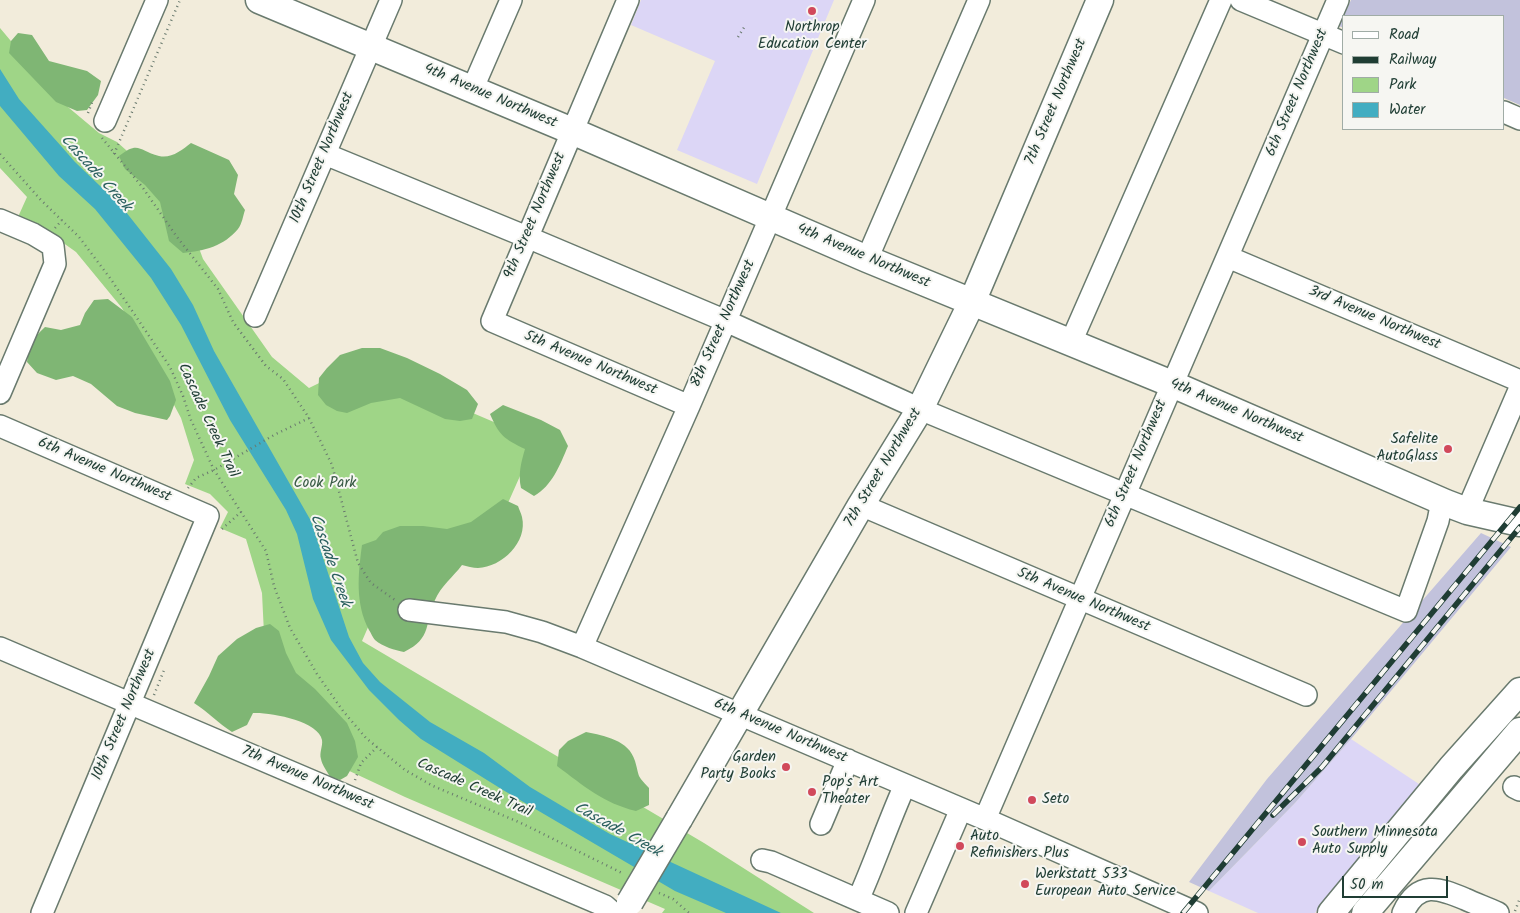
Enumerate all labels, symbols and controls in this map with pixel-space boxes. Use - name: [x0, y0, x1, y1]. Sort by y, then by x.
- marker: Northrop Education Center: [806, 5, 818, 17]
- legend: [1342, 15, 1505, 130]
- place label: Northrop Education Center: [758, 19, 866, 54]
- text: Road: [1389, 23, 1419, 47]
- street label: 6th Street Northwest: [1263, 26, 1333, 160]
- street label: 7th Street Northwest: [1022, 36, 1092, 168]
- text: Railway: [1389, 48, 1436, 72]
- street label: 4th Avenue Northwest: [421, 61, 559, 133]
- text: Park: [1389, 73, 1416, 97]
- street label: 10th Street Northwest: [287, 90, 359, 226]
- text: Water: [1389, 98, 1425, 122]
- water label: Cascade Creek: [55, 132, 135, 216]
- street label: 9th Street Northwest: [501, 150, 571, 282]
- street label: 4th Avenue Northwest: [794, 221, 932, 293]
- street label: 8th Street Northwest: [688, 257, 760, 391]
- street label: 3rd Avenue Northwest: [1305, 283, 1443, 355]
- street label: 5th Avenue Northwest: [521, 328, 659, 400]
- street label: Cascade Creek Trail: [173, 361, 241, 481]
- street label: 4th Avenue Northwest: [1167, 376, 1305, 448]
- street label: 6th Street Northwest: [1102, 397, 1172, 531]
- street label: 7th Street Northwest: [841, 405, 927, 531]
- place label: Safelite AutoGlass: [1376, 431, 1438, 466]
- street label: 6th Avenue Northwest: [35, 435, 173, 507]
- marker: Safelite AutoGlass: [1442, 443, 1454, 455]
- park label: Cook Park: [294, 475, 356, 493]
- water label: Cascade Creek: [304, 512, 354, 610]
- street label: 5th Avenue Northwest: [1014, 565, 1152, 637]
- street label: 10th Street Northwest: [89, 647, 161, 783]
- street label: 6th Avenue Northwest: [711, 696, 849, 768]
- street label: 7th Avenue Northwest: [238, 743, 376, 815]
- place label: Garden Party Books: [700, 749, 776, 784]
- street label: Cascade Creek Trail: [414, 756, 534, 822]
- marker: Garden Party Books: [780, 761, 792, 773]
- place label: Pop's Art Theater: [822, 774, 879, 809]
- marker: Pop's Art Theater: [806, 786, 818, 798]
- place label: Seto: [1042, 791, 1069, 809]
- marker: Seto: [1026, 794, 1038, 806]
- water label: Cascade Creek: [570, 799, 664, 863]
- place label: Southern Minnesota Auto Supply: [1312, 824, 1438, 859]
- place label: Auto Refinishers Plus: [970, 828, 1069, 863]
- marker: Southern Minnesota Auto Supply: [1296, 836, 1308, 848]
- marker: Auto Refinishers Plus: [954, 840, 966, 852]
- place label: Werkstatt 533 European Auto Service: [1035, 866, 1176, 901]
- scale bar: [1345, 866, 1451, 898]
- text: 50 m: [1350, 873, 1384, 897]
- marker: Werkstatt 533 European Auto Service: [1019, 878, 1031, 890]

